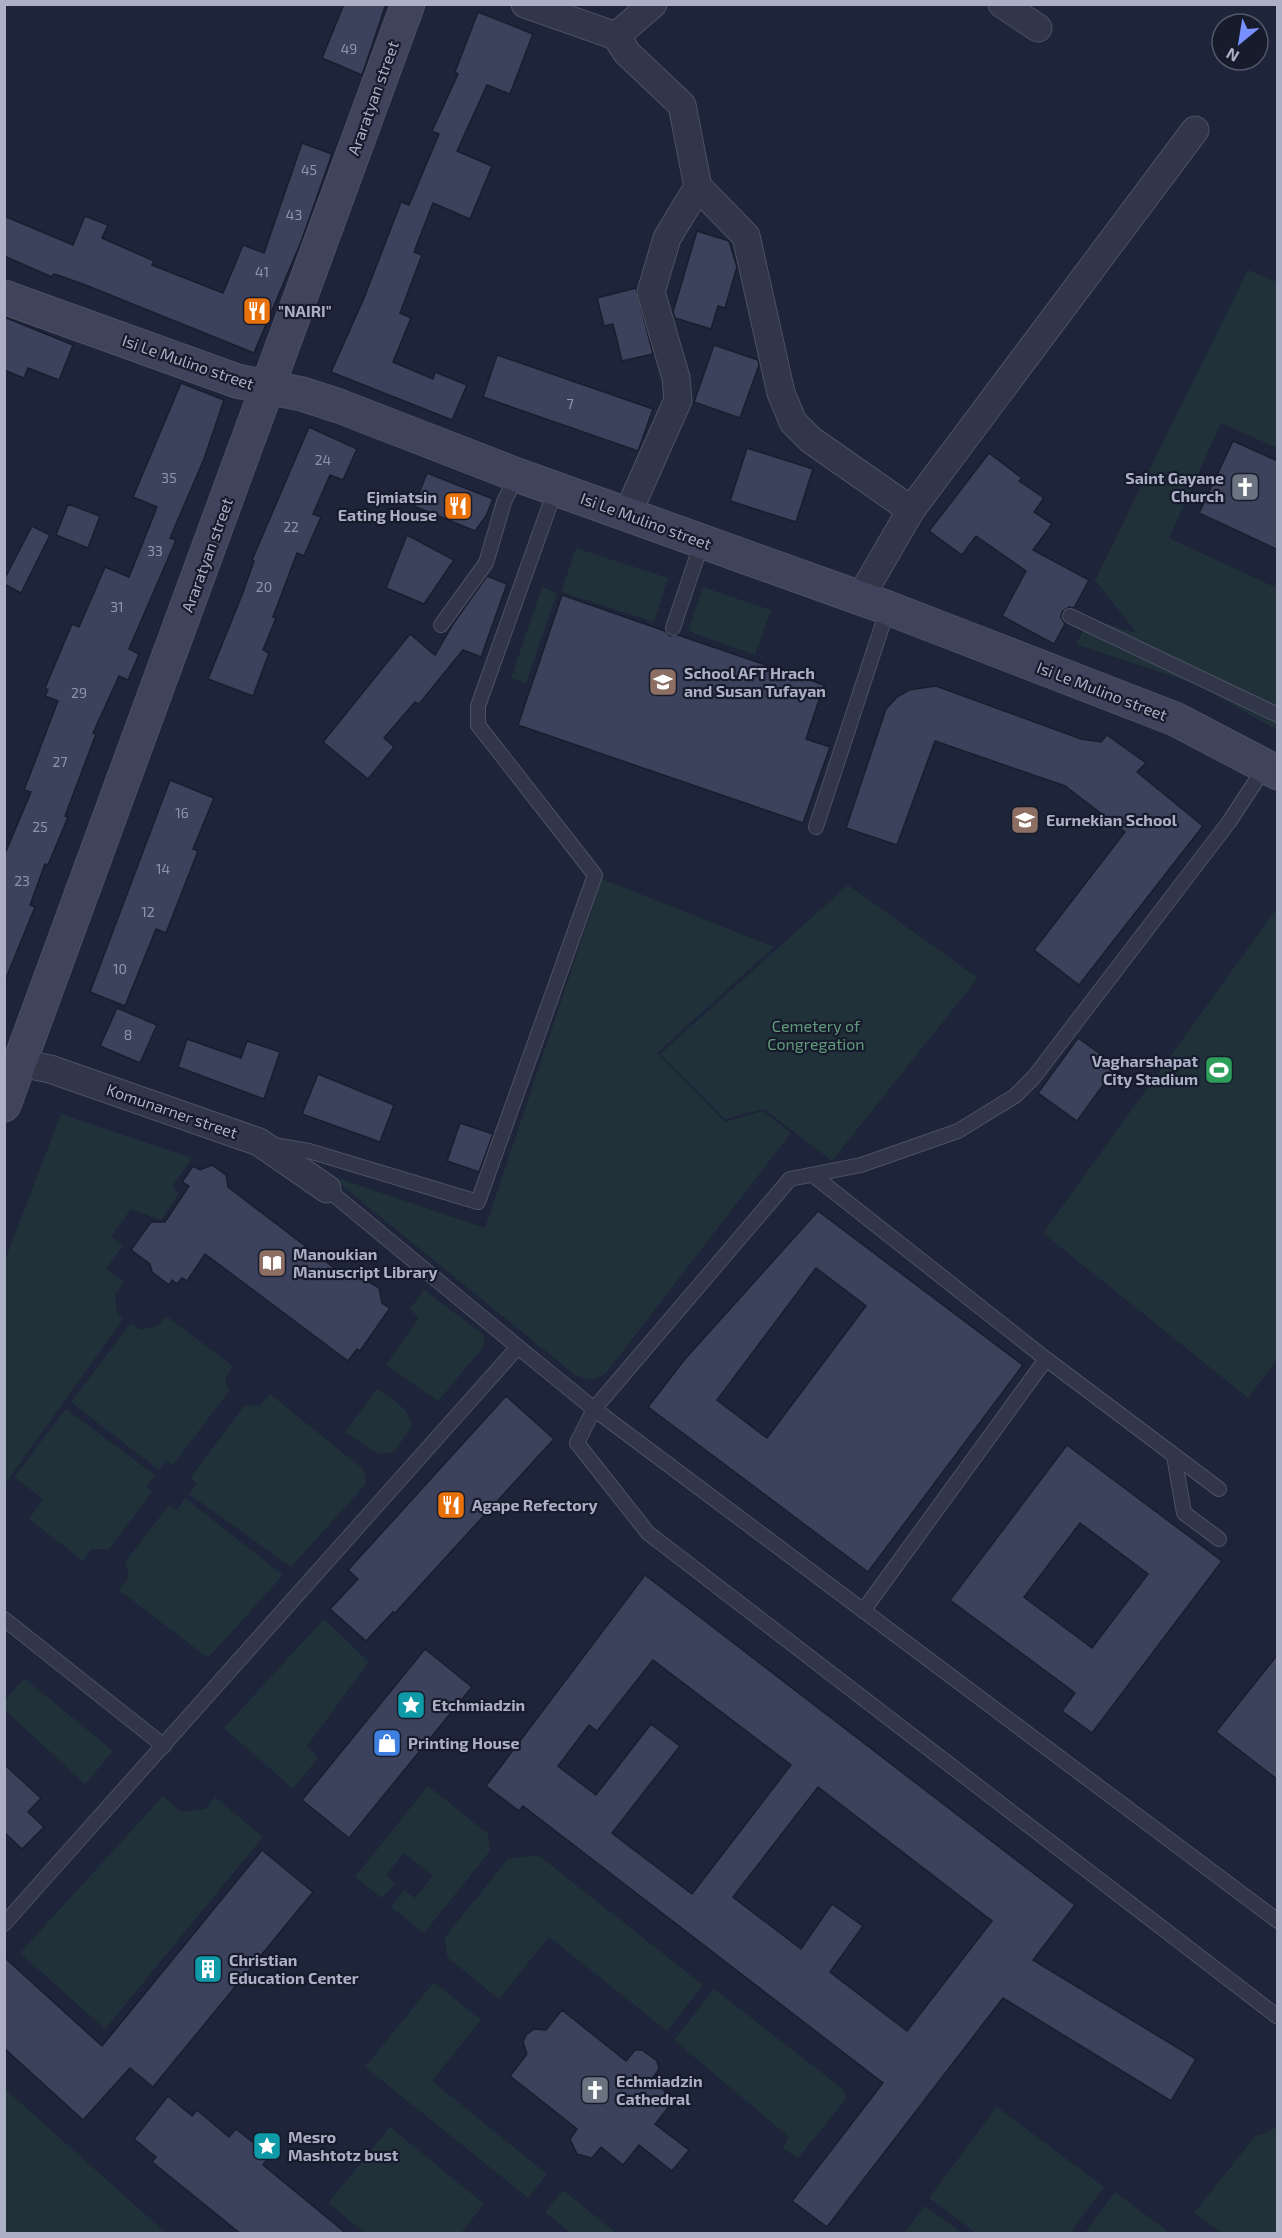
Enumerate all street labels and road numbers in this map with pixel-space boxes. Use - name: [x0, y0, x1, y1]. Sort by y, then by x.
- street label: Araratyan street: [343, 38, 402, 158]
- street label: Isi Le Mulino street: [120, 330, 256, 393]
- street label: Isi Le Mulino street: [578, 488, 714, 553]
- street label: Araratyan street: [177, 495, 236, 615]
- street label: Isi Le Mulino street: [1034, 657, 1170, 724]
- street label: Komunarner street: [104, 1079, 240, 1142]

